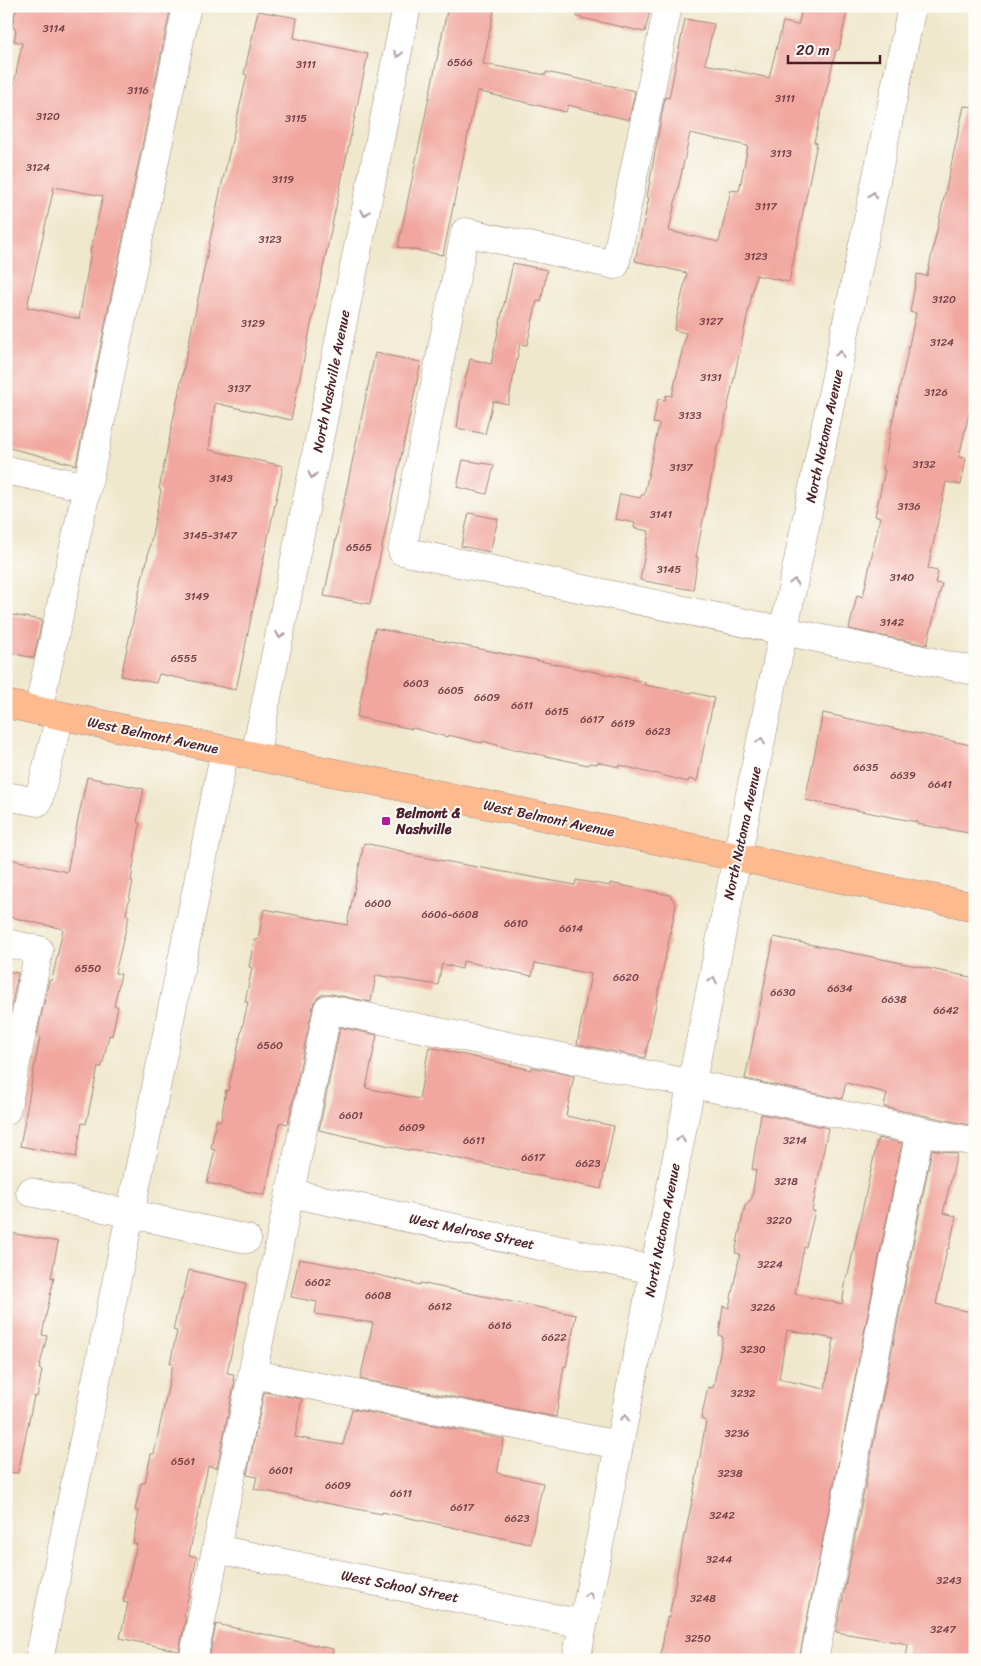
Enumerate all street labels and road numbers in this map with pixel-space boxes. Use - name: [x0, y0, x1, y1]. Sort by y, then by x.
- street label: North Nashville Avenue: [305, 308, 358, 454]
- street label: North Natoma Avenue: [798, 367, 851, 505]
- street label: West Belmont Avenue: [85, 709, 221, 762]
- street label: North Natoma Avenue: [716, 764, 769, 902]
- street label: West Belmont Avenue: [481, 792, 617, 845]
- street label: North Natoma Avenue: [637, 1161, 688, 1299]
- street label: West Melrose Street: [407, 1206, 537, 1257]
- street label: West School Street: [339, 1563, 461, 1610]

